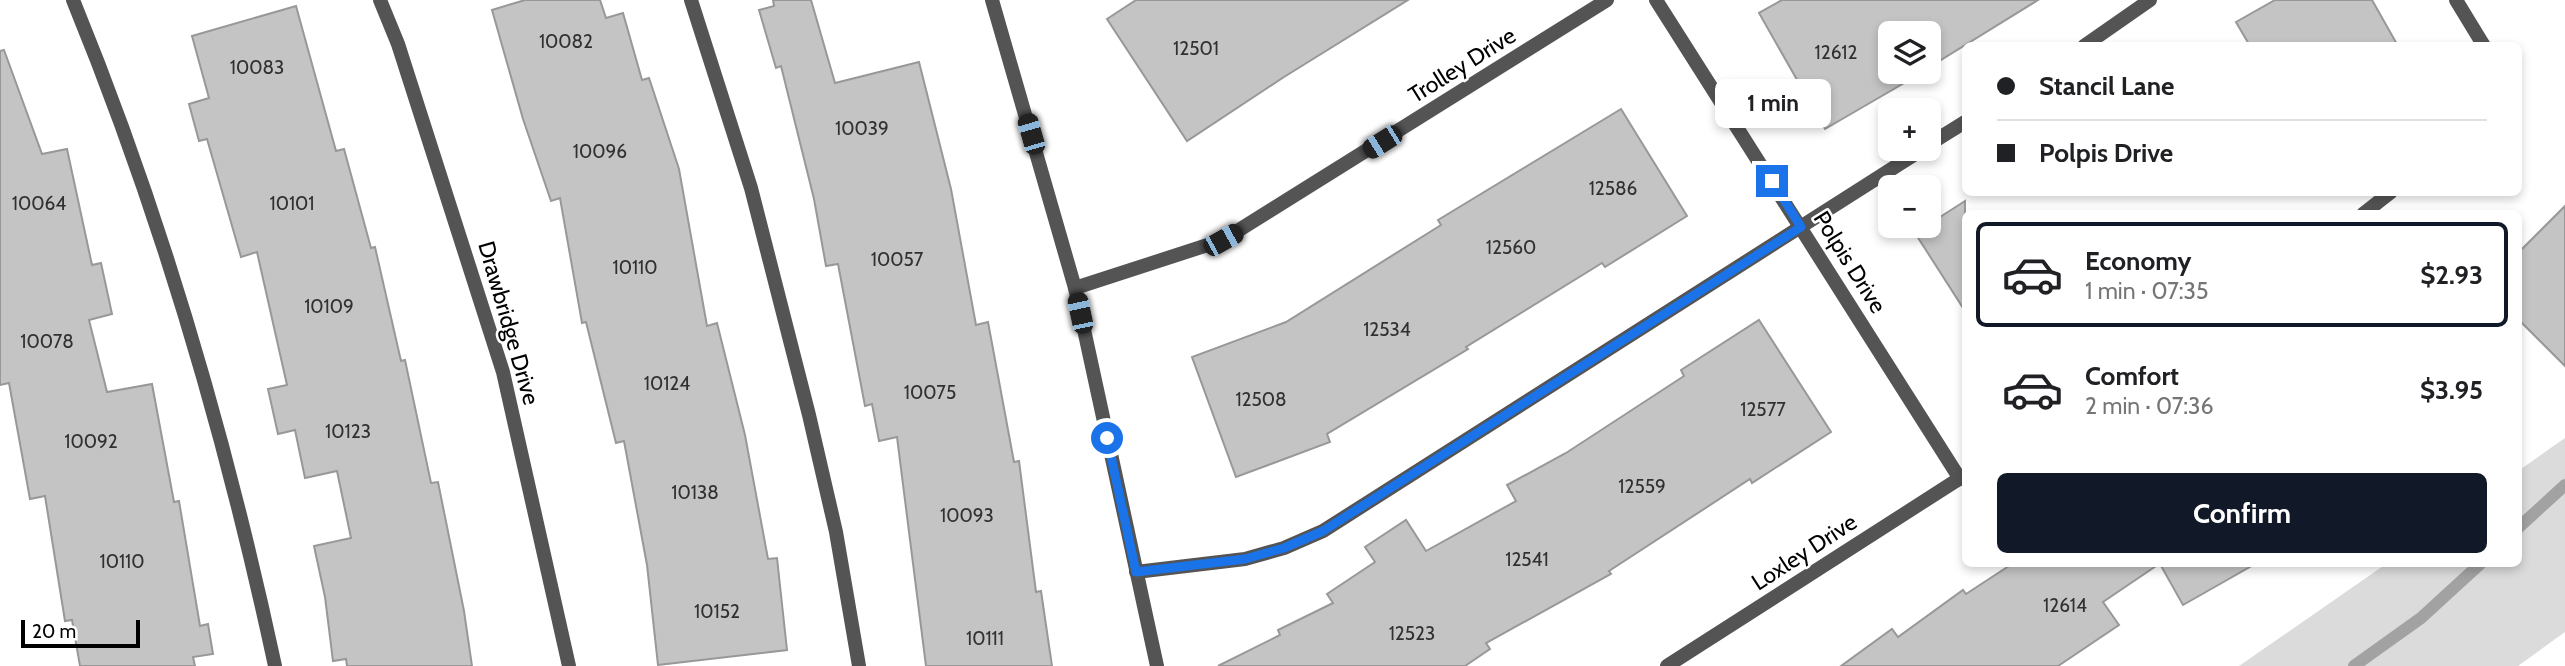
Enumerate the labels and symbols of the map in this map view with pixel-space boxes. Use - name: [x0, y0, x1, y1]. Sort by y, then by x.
- street label: Trolley Drive: [1403, 21, 1521, 109]
- house number: 10082: [539, 30, 593, 53]
- house number: 12501: [1173, 37, 1219, 60]
- house number: 12612: [1815, 41, 1857, 64]
- house number: 10083: [230, 56, 284, 79]
- callout: 1 min: [1714, 80, 1830, 128]
- car: [1016, 111, 1047, 157]
- house number: 10039: [835, 117, 889, 140]
- car: [1359, 122, 1406, 162]
- house number: 10096: [573, 140, 627, 163]
- route end: [1756, 165, 1788, 197]
- house number: 12586: [1589, 177, 1637, 200]
- house number: 10064: [12, 192, 66, 215]
- house number: 10101: [269, 192, 315, 215]
- street label: Polpis Drive: [1808, 206, 1892, 318]
- car: [1200, 221, 1247, 259]
- house number: 12560: [1486, 236, 1536, 259]
- street label: Drawbridge Drive: [472, 238, 546, 408]
- house number: 10057: [871, 248, 924, 271]
- house number: 10110: [612, 256, 658, 279]
- car: [1066, 290, 1095, 336]
- house number: 10109: [304, 295, 354, 318]
- house number: 12534: [1363, 318, 1411, 341]
- house number: 10078: [20, 330, 74, 353]
- house number: 10124: [644, 372, 690, 395]
- house number: 10075: [904, 381, 956, 404]
- house number: 12508: [1235, 388, 1287, 411]
- house number: 12577: [1740, 398, 1786, 421]
- house number: 10123: [325, 420, 371, 443]
- route start: [1091, 422, 1123, 454]
- house number: 10092: [64, 430, 118, 453]
- house number: 12559: [1618, 475, 1666, 498]
- house number: 10138: [671, 481, 719, 504]
- house number: 10093: [940, 504, 994, 527]
- street label: Loxley Drive: [1746, 508, 1862, 596]
- house number: 12541: [1505, 548, 1549, 571]
- house number: 10110: [99, 550, 145, 573]
- house number: 12614: [2043, 594, 2087, 617]
- house number: 10152: [694, 600, 740, 623]
- scale bar: [21, 617, 140, 649]
- house number: 12523: [1389, 622, 1435, 645]
- house number: 10111: [966, 627, 1004, 650]

